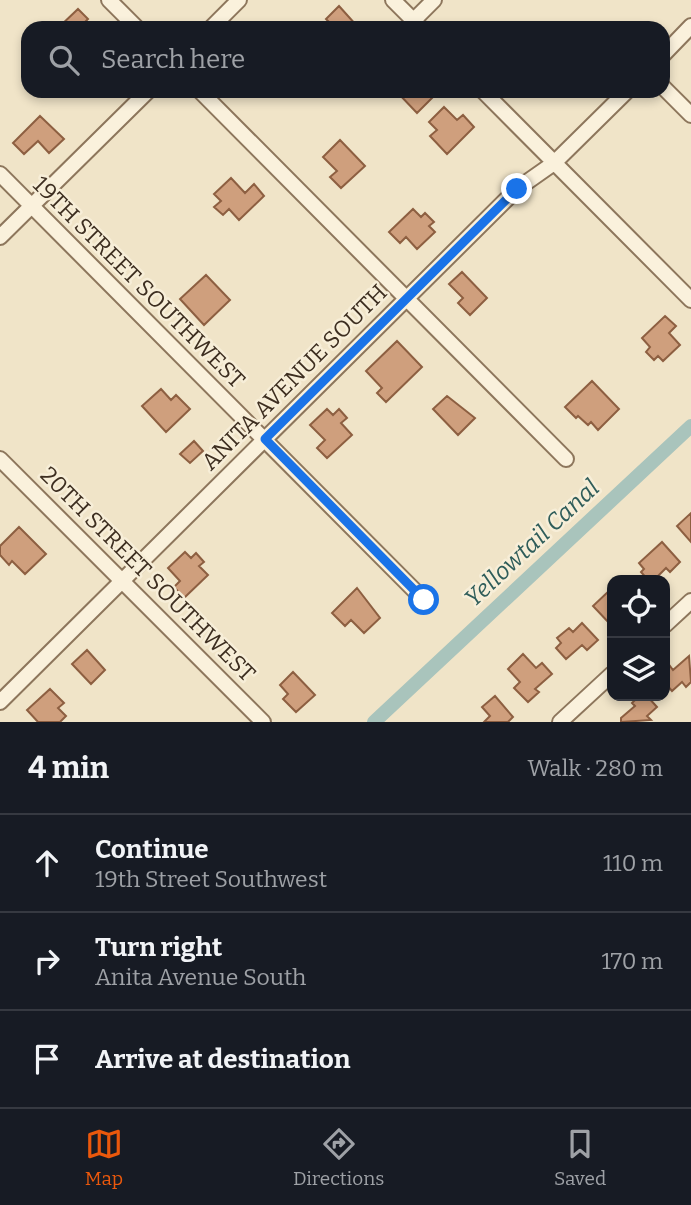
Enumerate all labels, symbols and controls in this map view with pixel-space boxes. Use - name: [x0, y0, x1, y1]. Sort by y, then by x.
- search box: [21, 21, 670, 98]
- icon: search: [45, 41, 83, 79]
- text: Search here: [101, 44, 245, 75]
- street label: 19TH STREET SOUTHWEST: [27, 170, 251, 394]
- route end: [501, 173, 532, 204]
- street label: ANITA AVENUE SOUTH: [195, 278, 393, 476]
- street label: 20TH STREET SOUTHWEST: [35, 461, 261, 687]
- water label: Yellowtail Canal: [459, 474, 605, 612]
- map controls: [607, 575, 670, 701]
- button: locate: [607, 575, 670, 638]
- route start: [408, 584, 439, 615]
- button: layers: [607, 638, 670, 701]
- text: 4 min: [28, 750, 109, 786]
- text: Walk · 280 m: [527, 754, 663, 782]
- text: Continue: [95, 834, 209, 865]
- icon: ahead: [28, 844, 66, 882]
- text: 110 m: [603, 849, 663, 877]
- text: 19th Street Southwest: [95, 865, 327, 893]
- text: Turn right: [95, 932, 222, 963]
- icon: right: [28, 942, 66, 980]
- text: 170 m: [601, 947, 663, 975]
- text: Anita Avenue South: [95, 963, 306, 991]
- icon: arrive: [28, 1040, 66, 1078]
- text: Arrive at destination: [95, 1044, 350, 1075]
- tab: Map: [85, 1125, 123, 1190]
- tab: Directions: [293, 1125, 384, 1190]
- tab: Saved: [554, 1125, 606, 1190]

